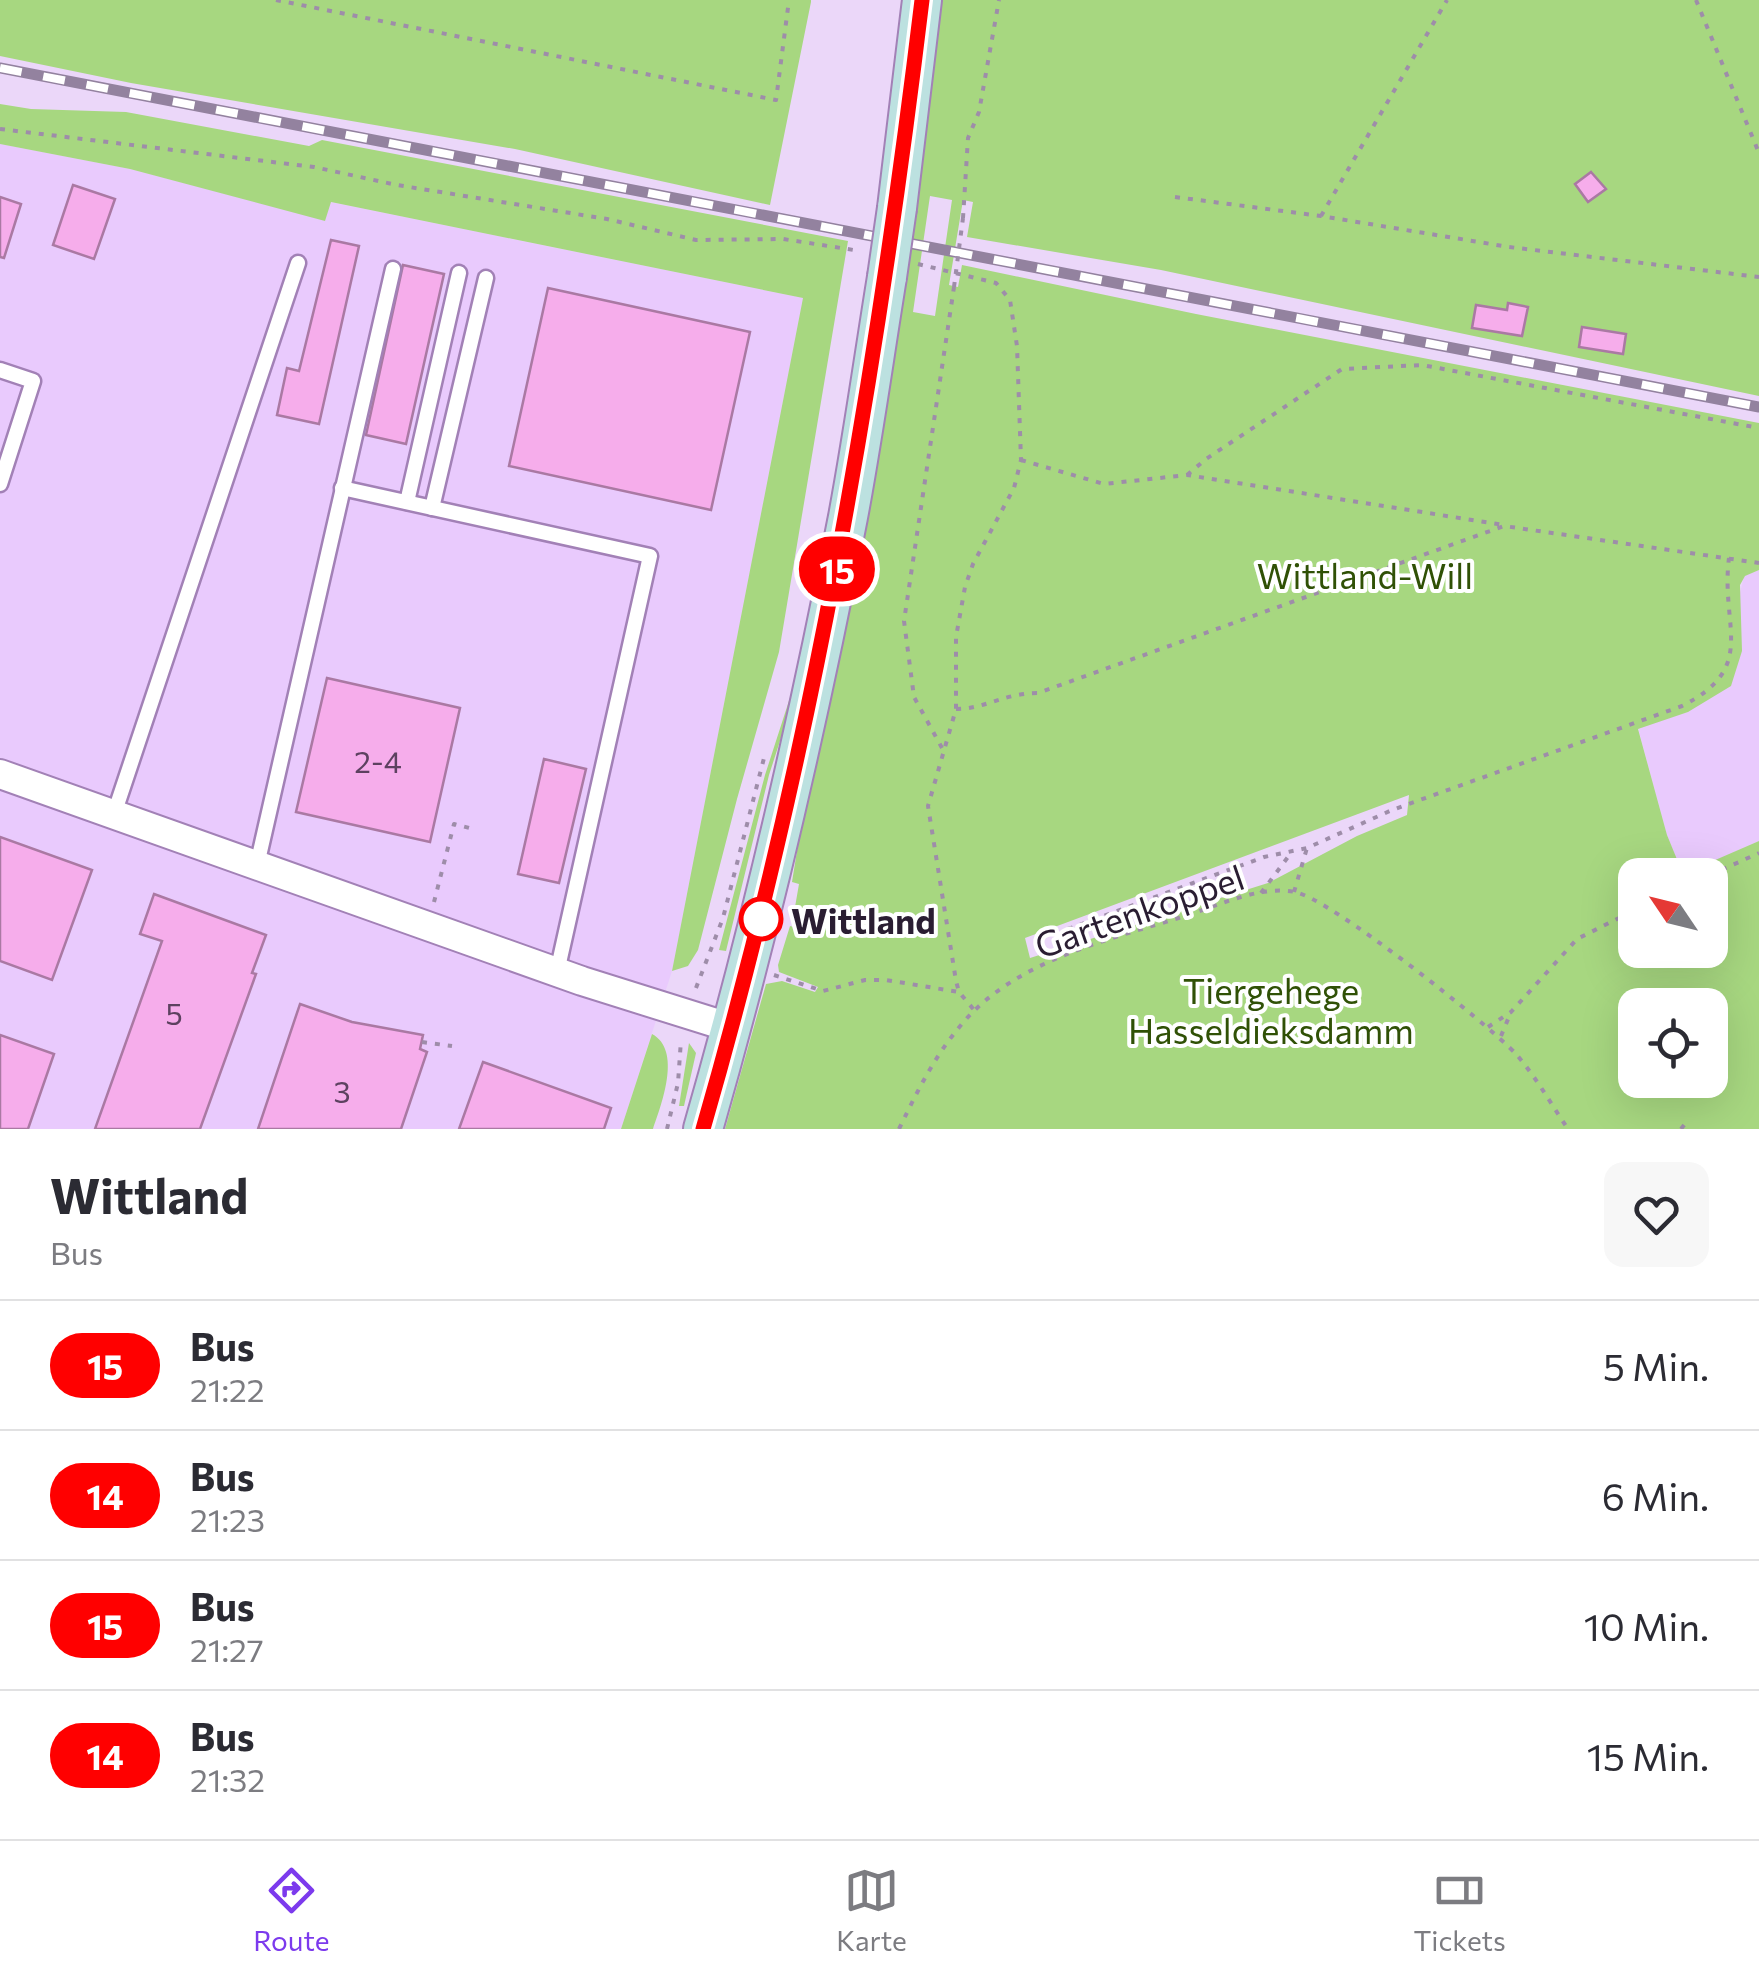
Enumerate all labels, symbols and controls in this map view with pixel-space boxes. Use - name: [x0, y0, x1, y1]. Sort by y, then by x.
- line badge: 15: [792, 536, 882, 602]
- text: 15: [819, 548, 855, 591]
- park label: Wittland-Will: [1257, 553, 1473, 596]
- house number: 2-4: [354, 742, 402, 779]
- street label: Gartenkoppel: [1029, 854, 1249, 966]
- north arrow: [1618, 858, 1728, 968]
- map controls: [1618, 858, 1728, 1098]
- marker: Wittland: [740, 898, 782, 940]
- place label: Wittland: [791, 898, 936, 941]
- park label: Tiergehege Hasseldieksdamm: [1128, 968, 1414, 1051]
- button: locate: [1618, 988, 1728, 1098]
- house number: 5: [165, 994, 183, 1031]
- house number: 3: [333, 1072, 351, 1109]
- button: heart: [1604, 1162, 1709, 1267]
- text: Wittland: [50, 1165, 248, 1224]
- text: Bus: [50, 1232, 103, 1272]
- text: Bus: [190, 1322, 255, 1369]
- text: 5 Min.: [1603, 1342, 1709, 1389]
- text: 15: [87, 1344, 123, 1387]
- text: 21:22: [190, 1369, 264, 1409]
- text: Bus: [190, 1452, 255, 1499]
- text: 6 Min.: [1602, 1472, 1709, 1519]
- text: 14: [86, 1474, 124, 1517]
- text: 21:23: [190, 1499, 265, 1539]
- text: Bus: [190, 1582, 255, 1629]
- text: 10 Min.: [1584, 1602, 1709, 1649]
- text: 15: [87, 1604, 123, 1647]
- text: 21:27: [190, 1629, 264, 1669]
- text: Bus: [190, 1712, 255, 1759]
- text: 15 Min.: [1587, 1732, 1709, 1779]
- text: 14: [86, 1734, 124, 1777]
- text: 21:32: [190, 1759, 265, 1799]
- tab: Route: [253, 1863, 330, 1957]
- tab: Karte: [836, 1863, 907, 1957]
- tab: Tickets: [1413, 1863, 1506, 1957]

